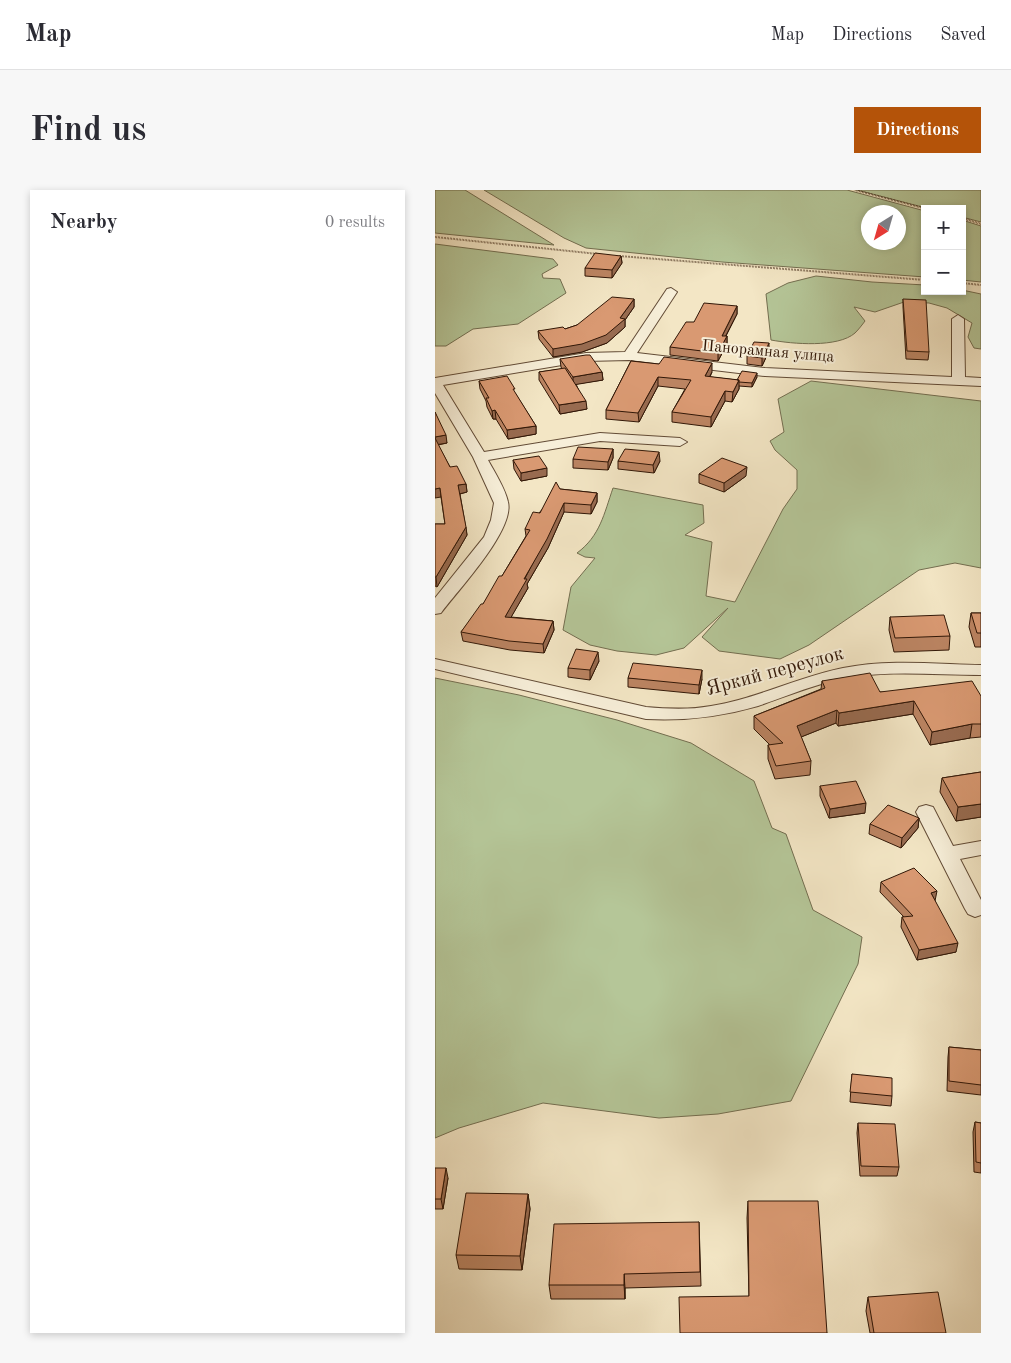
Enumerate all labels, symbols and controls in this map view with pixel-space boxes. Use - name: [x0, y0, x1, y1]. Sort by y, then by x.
- text: Map: [25, 23, 72, 47]
- text: Map: [771, 26, 804, 44]
- text: Directions: [832, 26, 912, 44]
- text: Saved: [940, 26, 986, 44]
- button: Directions: [854, 107, 981, 153]
- text: Find us: [30, 113, 146, 148]
- north arrow: [861, 205, 906, 250]
- map controls: [921, 205, 966, 295]
- button: +: [921, 205, 966, 250]
- text: Nearby: [50, 212, 118, 233]
- text: 0 results: [325, 215, 385, 231]
- button: −: [921, 250, 966, 295]
- street label: Панорамная улица: [701, 338, 835, 366]
- street label: Яркий переулок: [704, 644, 846, 700]

